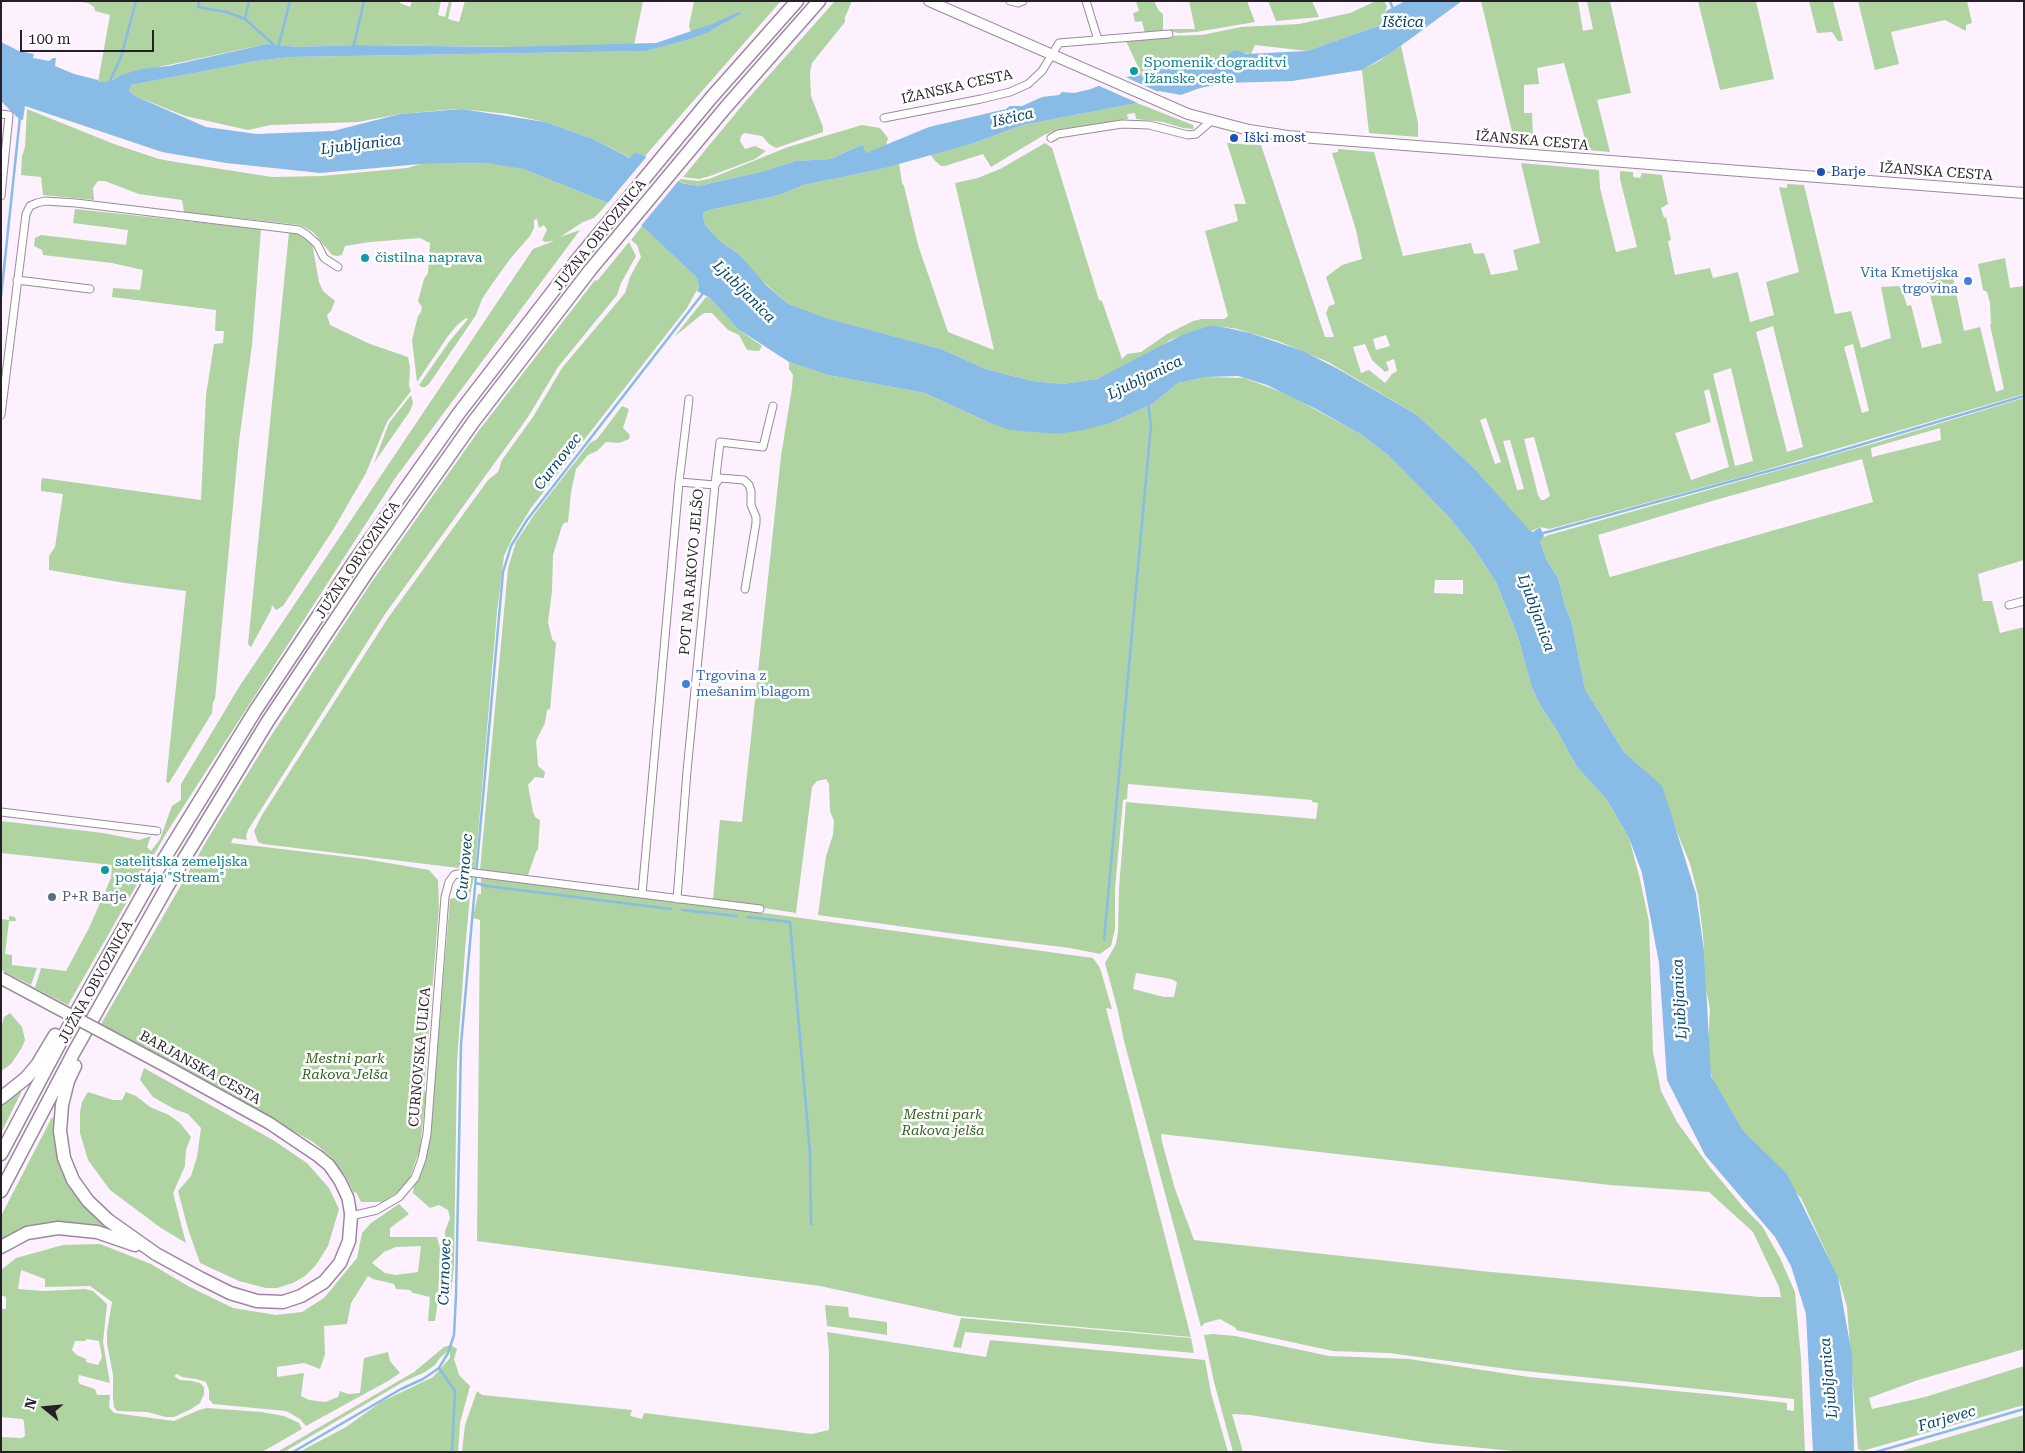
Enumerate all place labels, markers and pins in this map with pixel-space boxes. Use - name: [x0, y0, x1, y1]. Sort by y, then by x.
- place label: Spomenik dograditvi Ižanske ceste: [1144, 55, 1287, 88]
- marker: Spomenik dograditvi Ižanske ceste: [1128, 65, 1140, 77]
- place label: Iški most: [1244, 130, 1306, 146]
- marker: Iški most: [1228, 132, 1240, 144]
- place label: Barje: [1831, 164, 1866, 180]
- marker: Barje: [1815, 166, 1827, 178]
- place label: čistilna naprava: [375, 250, 482, 266]
- marker: čistilna naprava: [359, 252, 371, 264]
- place label: Vita Kmetijska trgovina: [1860, 265, 1958, 298]
- marker: Vita Kmetijska trgovina: [1962, 275, 1974, 287]
- place label: Trgovina z mešanim blagom: [696, 668, 810, 700]
- marker: Trgovina z mešanim blagom: [680, 678, 692, 690]
- place label: satelitska zemeljska postaja "Stream": [115, 854, 248, 886]
- marker: satelitska zemeljska postaja "Stream": [99, 864, 111, 876]
- place label: P+R Barje: [62, 889, 127, 905]
- marker: P+R Barje: [46, 891, 58, 903]

